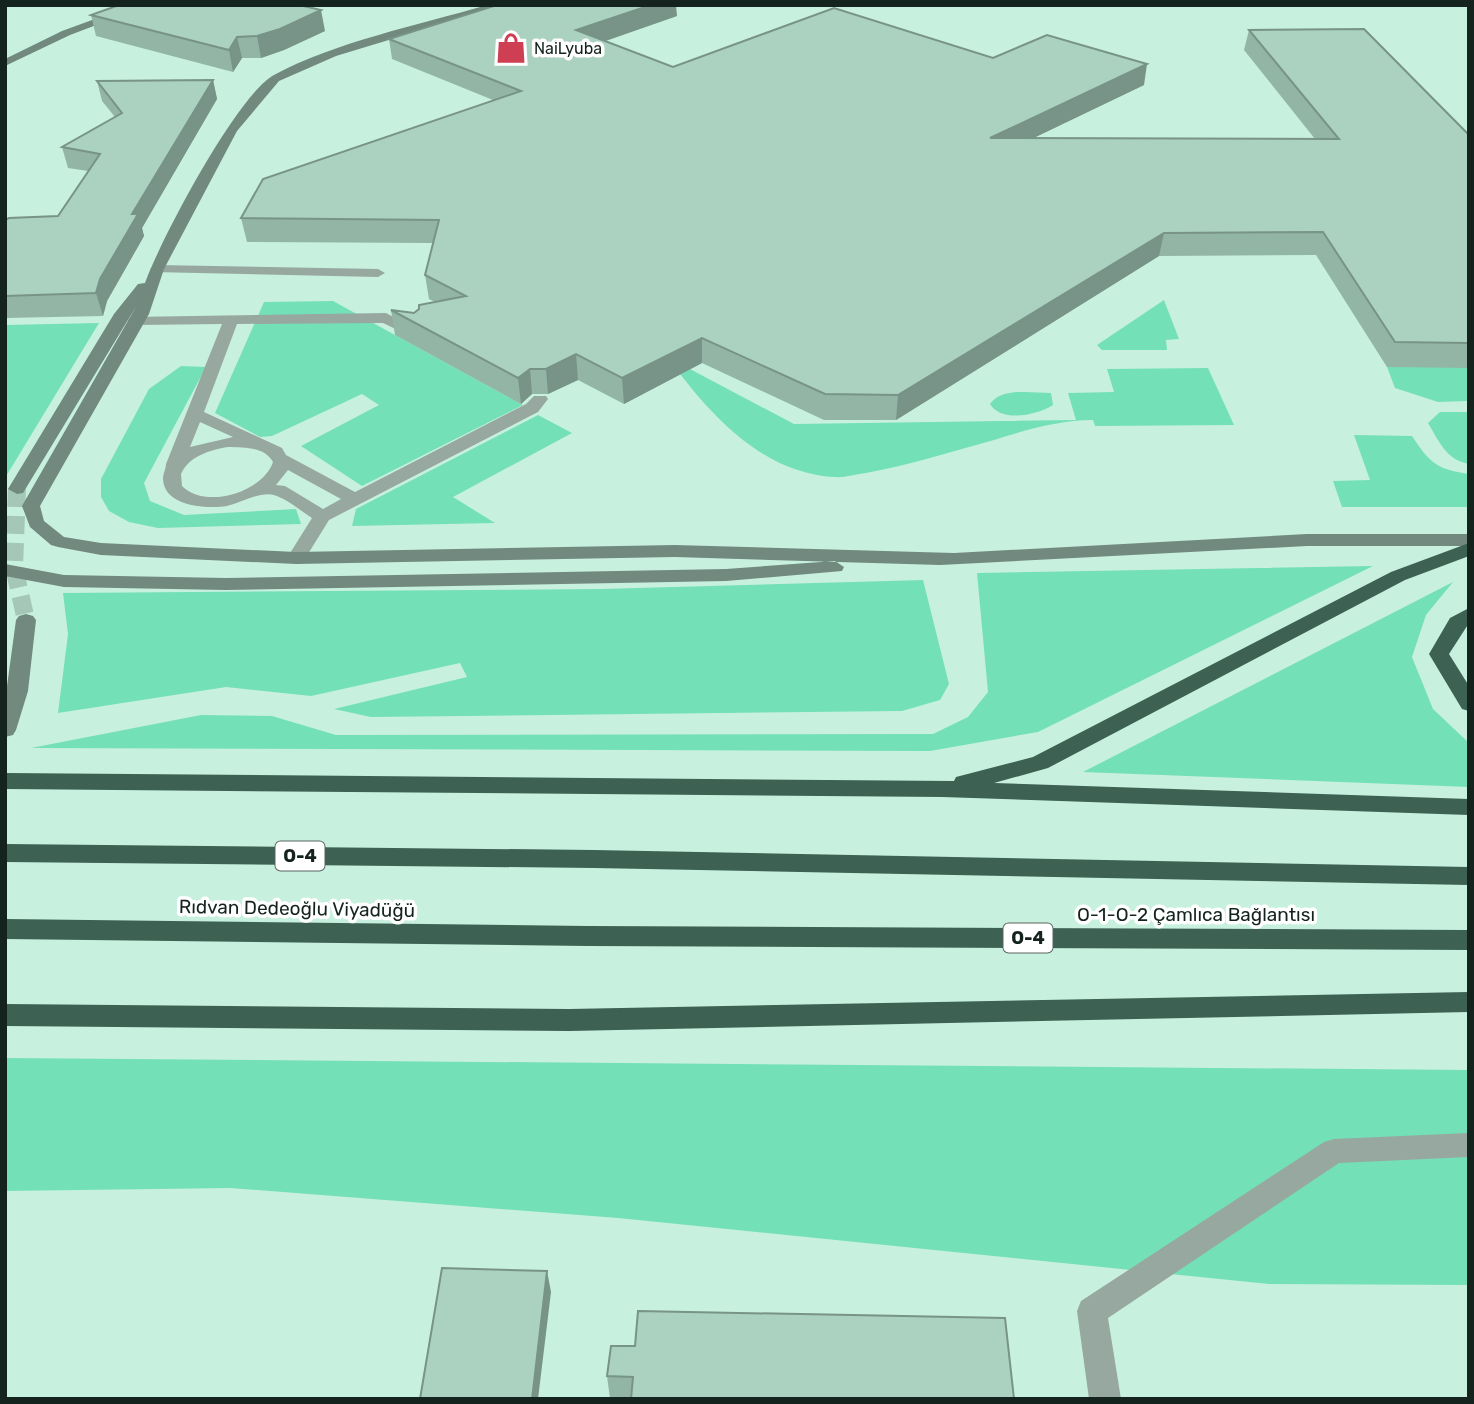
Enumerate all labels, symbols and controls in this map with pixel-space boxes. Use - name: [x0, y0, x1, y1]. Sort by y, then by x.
- shop icon: NaiLyuba: [494, 31, 528, 65]
- place label: NaiLyuba: [534, 39, 602, 58]
- road number: O-4: [276, 842, 324, 870]
- street label: Rıdvan Dedeoğlu Viyadüğü: [179, 895, 415, 922]
- street label: O-1-O-2 Çamlıca Bağlantısı: [1077, 903, 1315, 926]
- road number: O-4: [1004, 923, 1052, 953]

